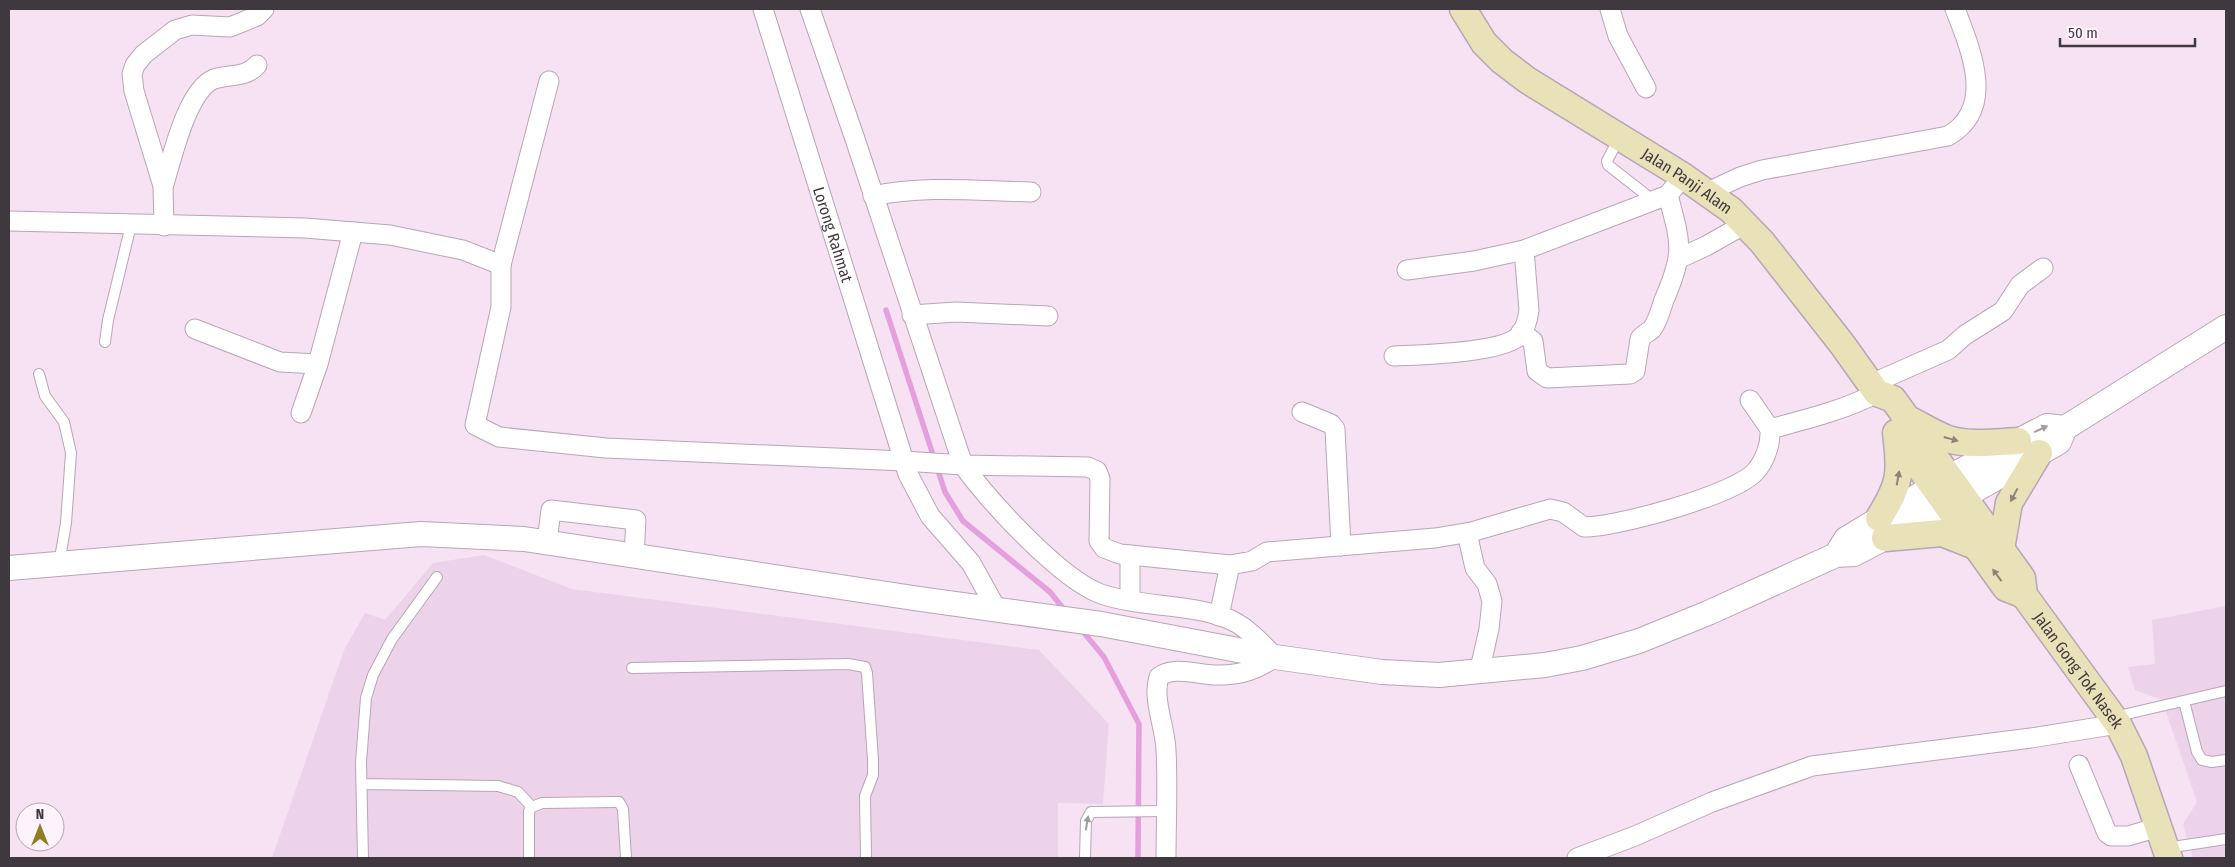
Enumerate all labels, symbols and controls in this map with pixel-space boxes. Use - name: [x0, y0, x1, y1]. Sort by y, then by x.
- scale bar: [2060, 15, 2195, 47]
- text: 50 m: [2068, 24, 2098, 42]
- street label: Jalan Panji Alam: [1639, 144, 1736, 217]
- street label: Lorong Rahmat: [809, 184, 857, 285]
- one-way arrow: [2033, 425, 2048, 434]
- one-way arrow: [1944, 435, 1959, 443]
- one-way arrow: [1895, 469, 1903, 485]
- one-way arrow: [2010, 487, 2018, 502]
- one-way arrow: [1991, 569, 2002, 582]
- street label: Jalan Gong Tok Nasek: [2030, 608, 2128, 732]
- north arrow: [15, 802, 65, 852]
- text: N: [36, 806, 44, 823]
- one-way arrow: [1083, 814, 1091, 830]

